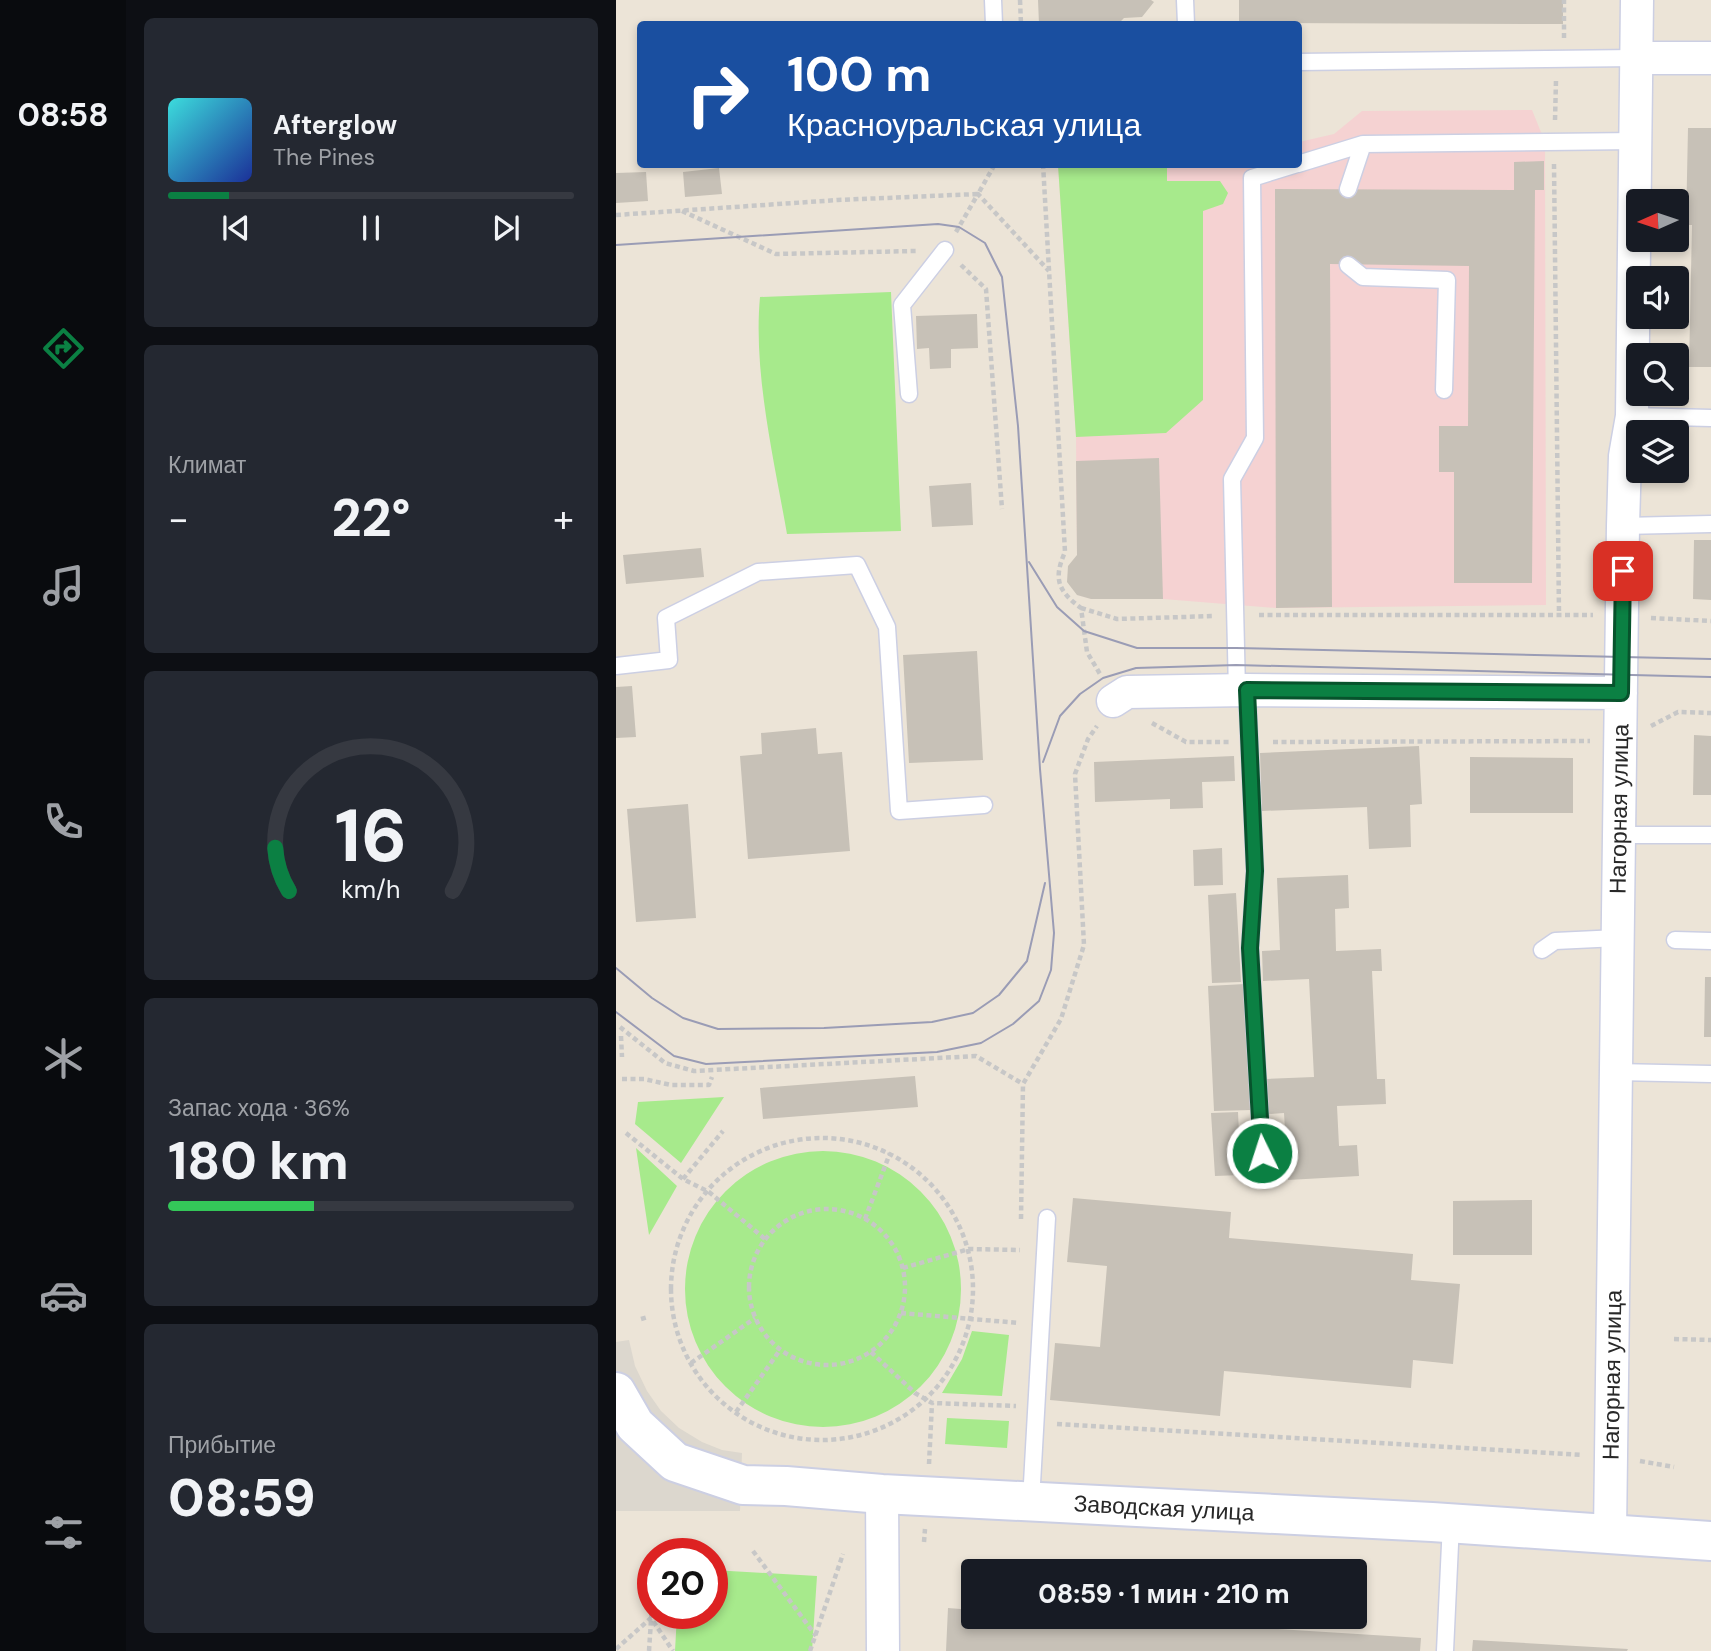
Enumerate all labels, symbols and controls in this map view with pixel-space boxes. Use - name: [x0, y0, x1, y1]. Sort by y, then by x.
- text: 100 m: [787, 42, 931, 106]
- icon: right: [672, 49, 763, 140]
- text: 08:58: [17, 94, 109, 136]
- text: Красноуральская улица: [787, 104, 1141, 146]
- text: Afterglow: [273, 108, 397, 142]
- text: The Pines: [273, 142, 375, 172]
- north arrow: [1626, 189, 1689, 252]
- map controls: [1626, 189, 1689, 483]
- icon: previous: [217, 209, 255, 247]
- icon: pause: [352, 209, 390, 247]
- icon: next: [487, 209, 525, 247]
- button: sound: [1626, 266, 1689, 329]
- icon: directions: [39, 324, 88, 373]
- button: search: [1626, 343, 1689, 406]
- button: layers: [1626, 420, 1689, 483]
- text: Климат: [168, 450, 246, 480]
- text: 22°: [331, 484, 411, 552]
- text: −: [168, 494, 189, 544]
- text: +: [553, 494, 574, 544]
- pin: [1593, 541, 1653, 601]
- icon: arrive: [1604, 552, 1642, 590]
- icon: music: [39, 561, 88, 610]
- street label: Нагорная улица: [1603, 723, 1635, 894]
- text: 16: [335, 790, 407, 885]
- icon: phone: [39, 797, 88, 846]
- text: km/h: [341, 873, 401, 906]
- icon: climate: [39, 1034, 88, 1083]
- text: Запас хода · 36%: [168, 1093, 350, 1123]
- position arrow: [1225, 1116, 1299, 1190]
- text: 180 km: [168, 1127, 349, 1195]
- icon: car: [39, 1271, 88, 1320]
- street label: Нагорная улица: [1596, 1289, 1628, 1460]
- text: Прибытие: [168, 1430, 276, 1460]
- text: 08:59: [168, 1464, 315, 1532]
- street label: Заводская улица: [1073, 1488, 1255, 1528]
- icon: filters: [39, 1508, 88, 1557]
- speed limit sign: 20: [637, 1538, 728, 1629]
- text: 08:59 · 1 мин · 210 m: [1038, 1577, 1290, 1611]

